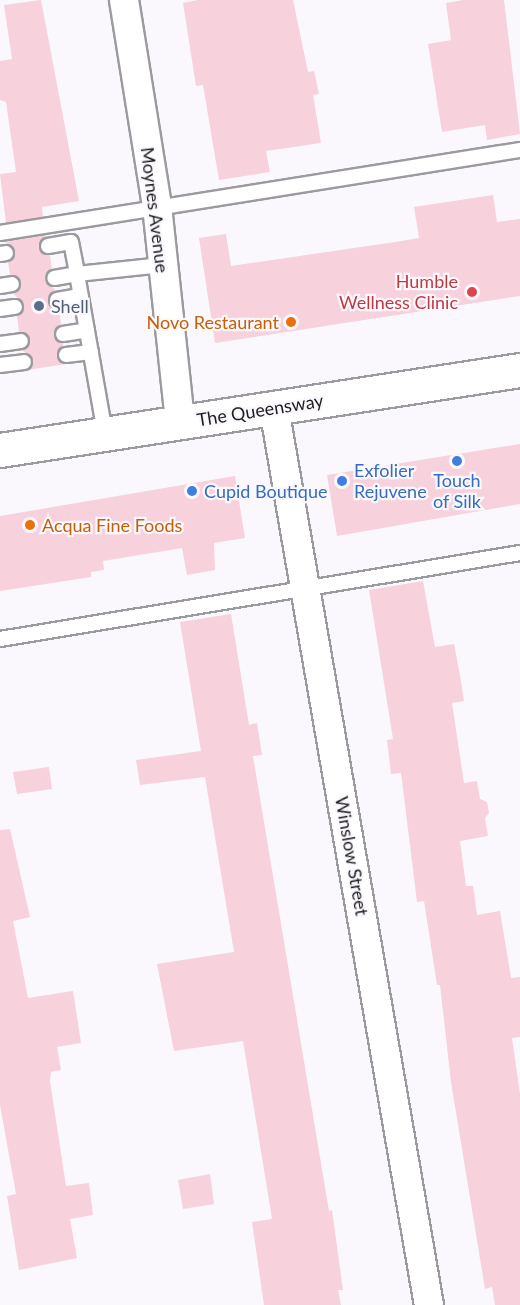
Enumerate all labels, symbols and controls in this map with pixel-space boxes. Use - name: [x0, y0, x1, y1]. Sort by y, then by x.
- street label: Moynes Avenue: [137, 146, 173, 274]
- place label: Humble Wellness Clinic: [339, 271, 458, 314]
- marker: Humble Wellness Clinic: [463, 283, 481, 301]
- place label: Shell: [51, 295, 89, 317]
- marker: Shell: [32, 299, 46, 313]
- place label: Novo Restaurant: [147, 311, 279, 333]
- marker: Novo Restaurant: [284, 315, 298, 329]
- street label: The Queensway: [195, 389, 325, 431]
- marker: Touch of Silk: [450, 454, 464, 468]
- place label: Exfolier Rejuvene: [354, 460, 427, 502]
- place label: Touch of Silk: [433, 470, 481, 512]
- marker: Exfolier Rejuvene: [335, 474, 349, 488]
- place label: Cupid Boutique: [204, 480, 327, 502]
- marker: Cupid Boutique: [185, 484, 199, 498]
- place label: Acqua Fine Foods: [42, 514, 182, 536]
- marker: Acqua Fine Foods: [23, 518, 37, 532]
- street label: Winslow Street: [331, 794, 373, 918]

